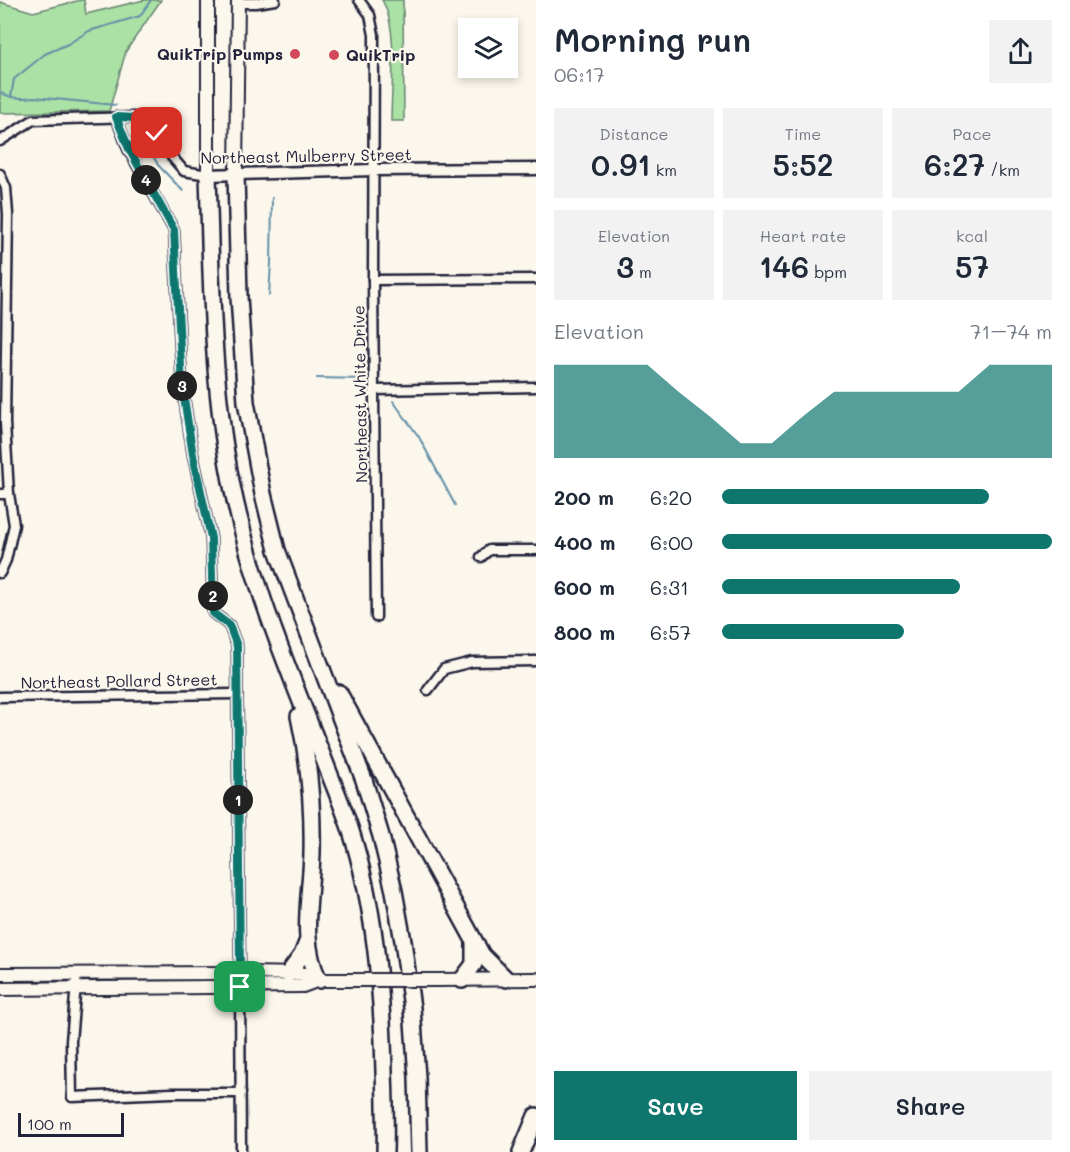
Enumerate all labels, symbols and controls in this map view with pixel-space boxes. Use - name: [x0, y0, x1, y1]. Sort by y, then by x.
- text: Morning run: [554, 17, 751, 60]
- map controls: [458, 18, 518, 78]
- button: layers: [458, 18, 518, 78]
- button: share: [989, 20, 1052, 83]
- place label: QuikTrip Pumps: [157, 43, 283, 64]
- place label: QuikTrip: [346, 44, 415, 65]
- marker: QuikTrip Pumps: [288, 47, 302, 61]
- marker: QuikTrip: [327, 48, 341, 62]
- text: 06:17: [554, 61, 605, 87]
- pin: [131, 107, 182, 158]
- icon: check: [140, 116, 173, 149]
- text: Distance: [600, 123, 668, 144]
- text: Time: [785, 123, 821, 144]
- text: Pace: [952, 123, 992, 144]
- street label: Northeast Mulberry Street: [200, 143, 412, 168]
- text: 0.91: [591, 144, 651, 184]
- text: 5:52: [772, 144, 834, 184]
- text: 6:27: [924, 144, 985, 184]
- text: km: [651, 159, 677, 180]
- text: /km: [985, 159, 1020, 180]
- pin: 4: [131, 165, 161, 195]
- text: 4: [141, 169, 151, 190]
- text: Elevation: [598, 225, 670, 246]
- text: Heart rate: [760, 225, 846, 246]
- text: kcal: [956, 225, 988, 246]
- text: 3: [616, 246, 634, 286]
- text: 146: [759, 246, 809, 286]
- text: 57: [955, 246, 989, 286]
- text: m: [634, 261, 652, 282]
- text: bpm: [809, 261, 847, 282]
- street label: Northeast White Drive: [347, 305, 372, 483]
- text: Elevation: [554, 318, 644, 344]
- text: 71–74 m: [970, 318, 1052, 344]
- pin: 3: [167, 371, 197, 401]
- text: 3: [177, 375, 187, 396]
- text: 200 m: [554, 484, 614, 510]
- text: 6:20: [650, 484, 692, 510]
- text: 400 m: [554, 529, 615, 555]
- text: 6:00: [650, 529, 693, 555]
- text: 600 m: [554, 574, 615, 600]
- text: 6:31: [650, 574, 689, 600]
- pin: 2: [198, 581, 228, 611]
- text: 2: [209, 585, 217, 606]
- text: 800 m: [554, 619, 615, 645]
- text: 6:57: [650, 619, 691, 645]
- street label: Northeast Pollard Street: [20, 668, 218, 693]
- pin: 1: [223, 785, 253, 815]
- text: 1: [234, 789, 242, 810]
- pin: [214, 961, 265, 1012]
- icon: arrive: [223, 970, 256, 1003]
- button: Save: [554, 1071, 797, 1140]
- button: Share: [809, 1071, 1052, 1140]
- scale bar: [18, 1110, 124, 1138]
- text: 100 m: [27, 1113, 72, 1134]

